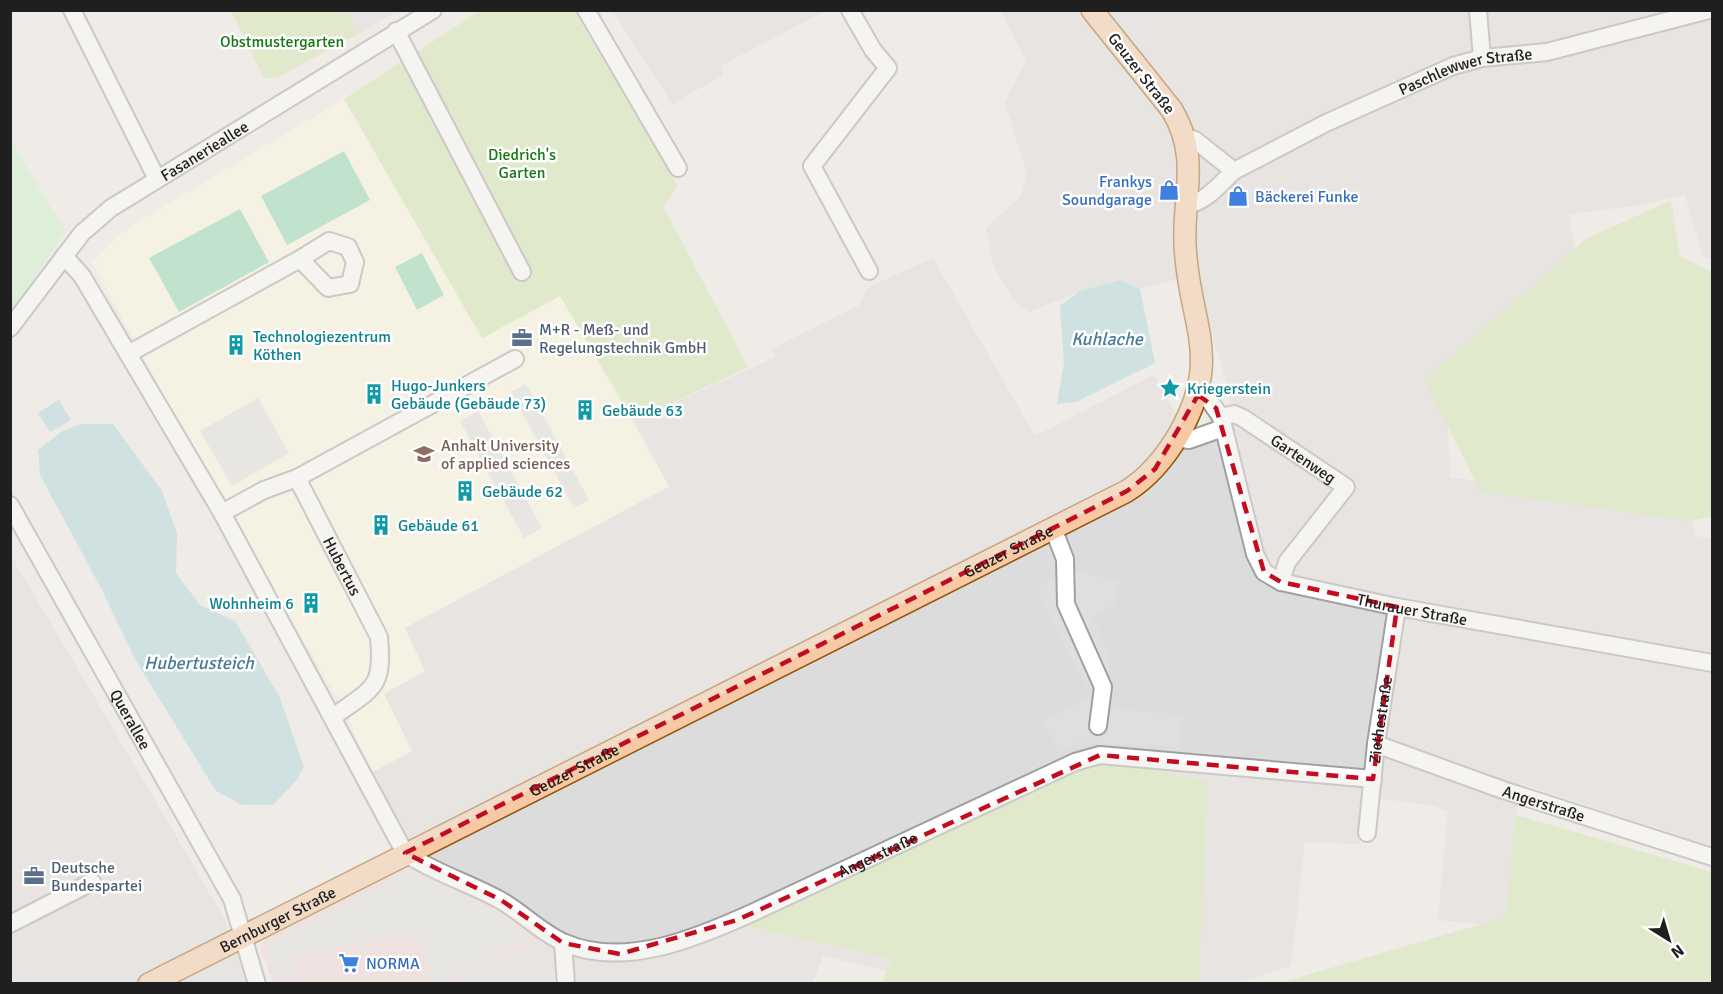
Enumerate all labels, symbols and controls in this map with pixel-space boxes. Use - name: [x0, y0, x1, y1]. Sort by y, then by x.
- street label: Geuzer Straße: [1103, 29, 1179, 118]
- park label: Obstmustergarten: [220, 32, 344, 52]
- street label: Paschlewwer Straße: [1396, 44, 1533, 100]
- street label: Fasanerieallee: [157, 117, 252, 186]
- park label: Diedrich's Garten: [488, 145, 556, 183]
- place label: Frankys Soundgarage: [1062, 172, 1152, 210]
- shop icon: Frankys Soundgarage: [1157, 178, 1181, 202]
- shop icon: Bäckerei Funke: [1226, 184, 1250, 208]
- place label: Bäckerei Funke: [1255, 187, 1359, 207]
- place label: M+R - Meß- und Regelungstechnik GmbH: [539, 320, 707, 358]
- office icon: M+R - Meß- und Regelungstechnik GmbH: [510, 326, 534, 350]
- place label: Technologiezentrum Köthen: [253, 327, 391, 365]
- water label: Kuhlache: [1071, 328, 1144, 350]
- building icon: Technologiezentrum Köthen: [224, 333, 248, 357]
- place label: Hugo-Junkers Gebäude (Gebäude 73): [391, 376, 546, 414]
- place icon: Kriegerstein: [1158, 376, 1182, 400]
- place label: Kriegerstein: [1187, 379, 1271, 399]
- building icon: Hugo-Junkers Gebäude (Gebäude 73): [362, 382, 386, 406]
- building icon: Gebäude 63: [573, 398, 597, 422]
- place label: Gebäude 63: [602, 401, 683, 421]
- street label: Gartenweg: [1266, 430, 1339, 488]
- place label: Anhalt University of applied sciences: [441, 436, 570, 474]
- school or university icon: Anhalt University of applied sciences: [412, 442, 436, 466]
- building icon: Gebäude 62: [453, 479, 477, 503]
- place label: Gebäude 62: [482, 482, 563, 502]
- building icon: Gebäude 61: [369, 513, 393, 537]
- place label: Gebäude 61: [398, 516, 479, 536]
- street label: Geuzer Straße: [960, 521, 1057, 583]
- street label: Hubertus: [318, 534, 365, 599]
- street label: Thurauer Straße: [1355, 590, 1469, 630]
- building icon: Wohnheim 6: [299, 591, 323, 615]
- place label: Wohnheim 6: [209, 594, 294, 614]
- water label: Hubertusteich: [144, 652, 255, 674]
- street label: Ziethestraße: [1365, 675, 1397, 765]
- street label: Querallee: [105, 686, 155, 754]
- street label: Geuzer Straße: [526, 740, 623, 802]
- street label: Angerstraße: [1500, 781, 1587, 827]
- street label: Angerstraße: [835, 828, 921, 882]
- place label: Deutsche Bundespartei: [51, 858, 142, 896]
- office icon: Deutsche Bundespartei: [22, 864, 46, 888]
- street label: Bernburger Straße: [217, 882, 340, 958]
- north arrow: [1639, 910, 1699, 970]
- text: N: [1667, 940, 1688, 963]
- supermarket icon: NORMA: [337, 951, 361, 975]
- place label: NORMA: [366, 954, 420, 974]

